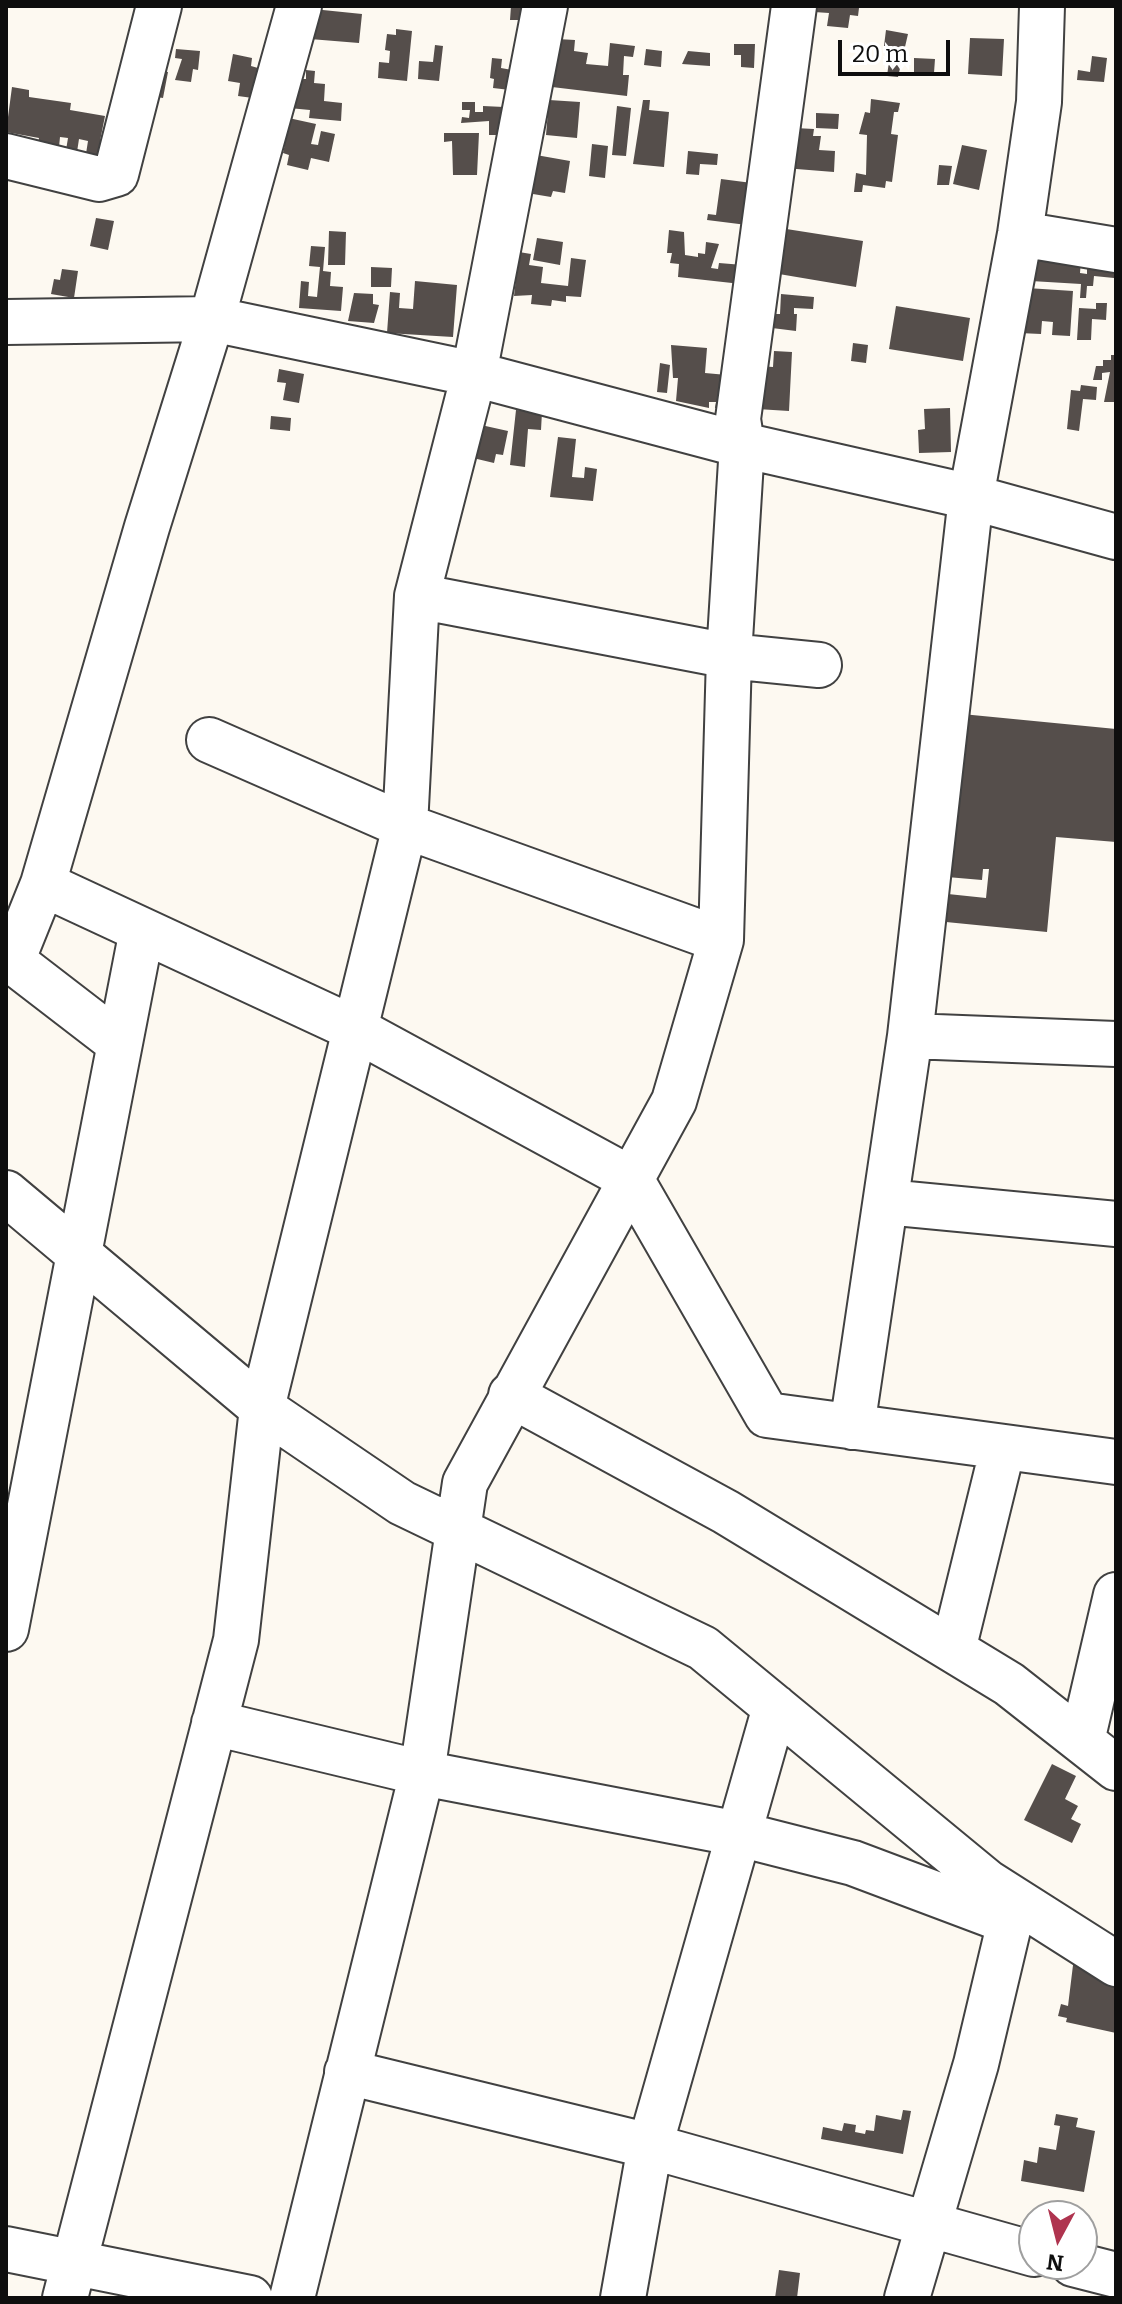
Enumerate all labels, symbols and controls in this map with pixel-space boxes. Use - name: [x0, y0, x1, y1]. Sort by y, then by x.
- scale bar: [842, 24, 954, 74]
- text: 20 m: [852, 40, 908, 68]
- north arrow: [1018, 2200, 1098, 2280]
- text: N: [1045, 2248, 1065, 2277]

